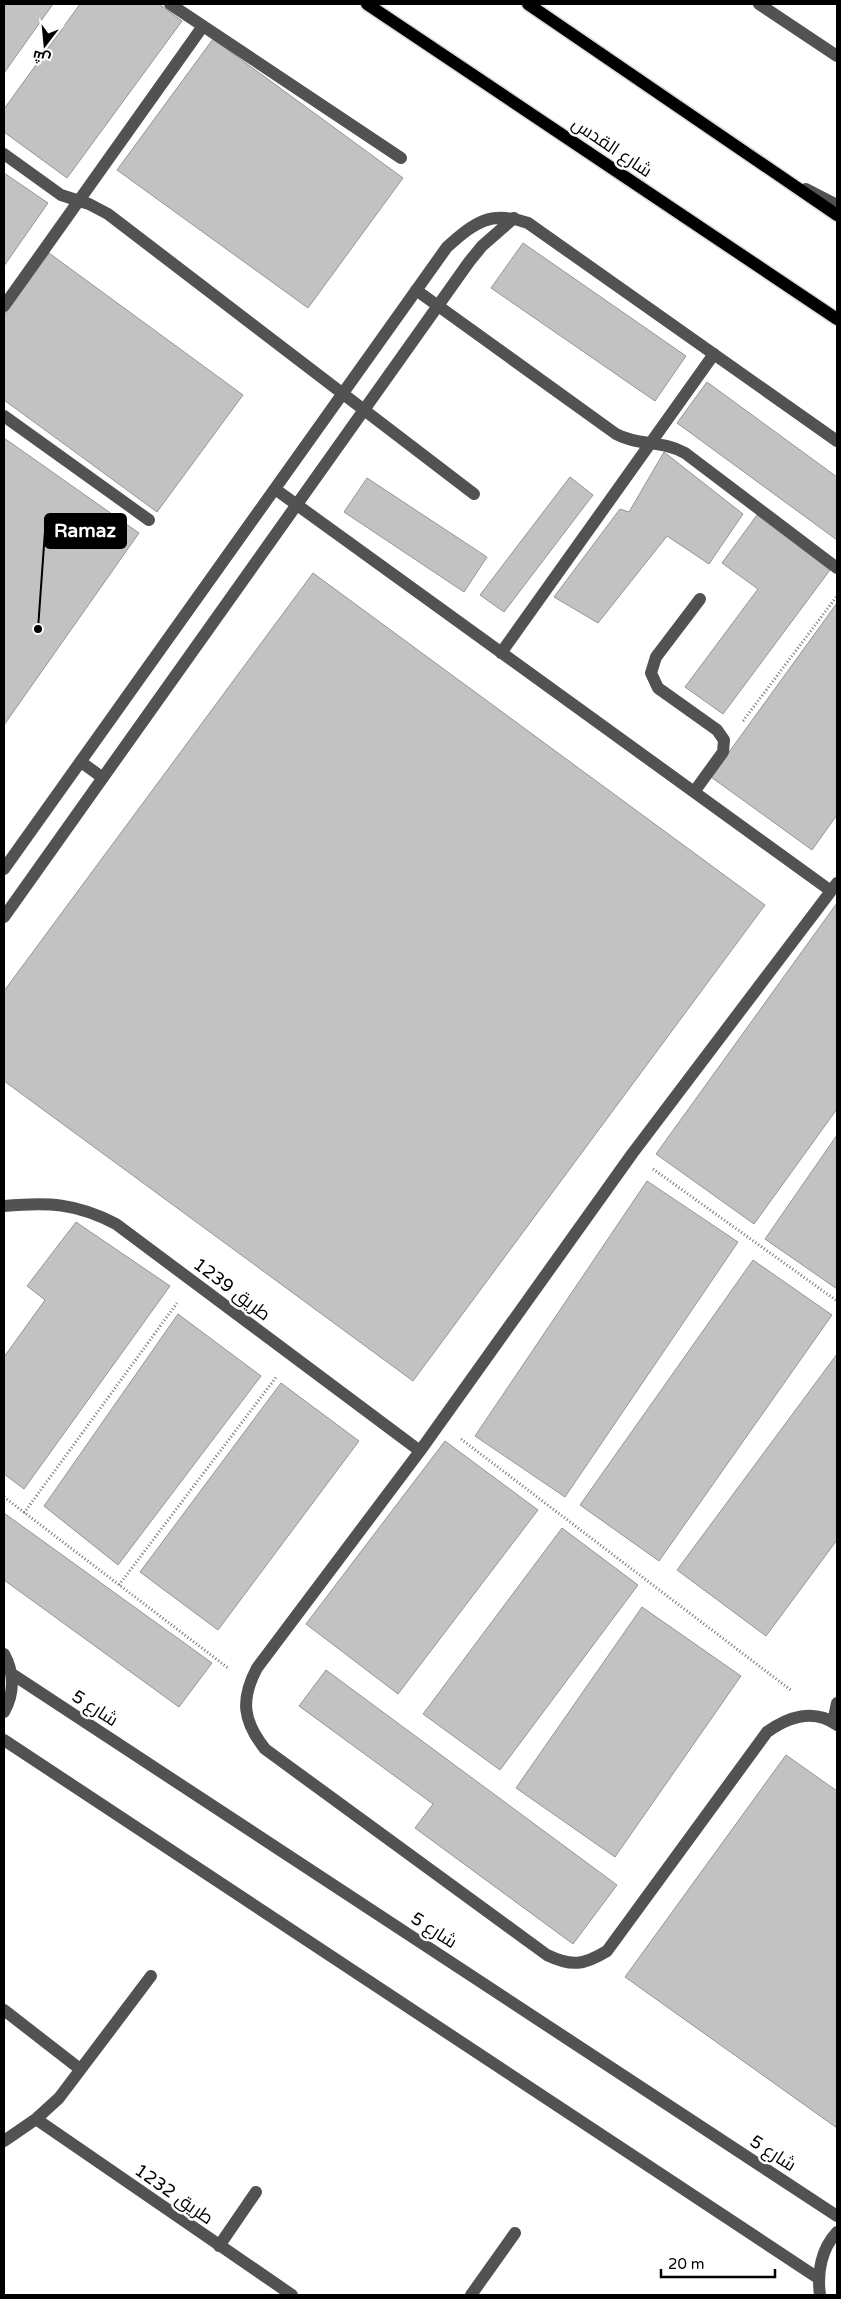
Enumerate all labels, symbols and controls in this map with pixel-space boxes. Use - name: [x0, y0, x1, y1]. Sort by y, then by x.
- north arrow: [20, 20, 70, 70]
- text: ش: [31, 46, 53, 68]
- street label: شارع القدس: [567, 112, 656, 183]
- callout: Ramaz: [45, 514, 126, 548]
- text: Ramaz: [54, 520, 116, 542]
- street label: طريق 1239: [188, 1253, 275, 1326]
- street label: شارع 5: [67, 1685, 122, 1732]
- street label: شارع 5: [406, 1907, 461, 1954]
- street label: شارع 5: [745, 2130, 800, 2177]
- street label: طريق 1232: [130, 2159, 218, 2230]
- scale bar: [661, 2246, 775, 2278]
- text: 20 m: [668, 2255, 705, 2273]

